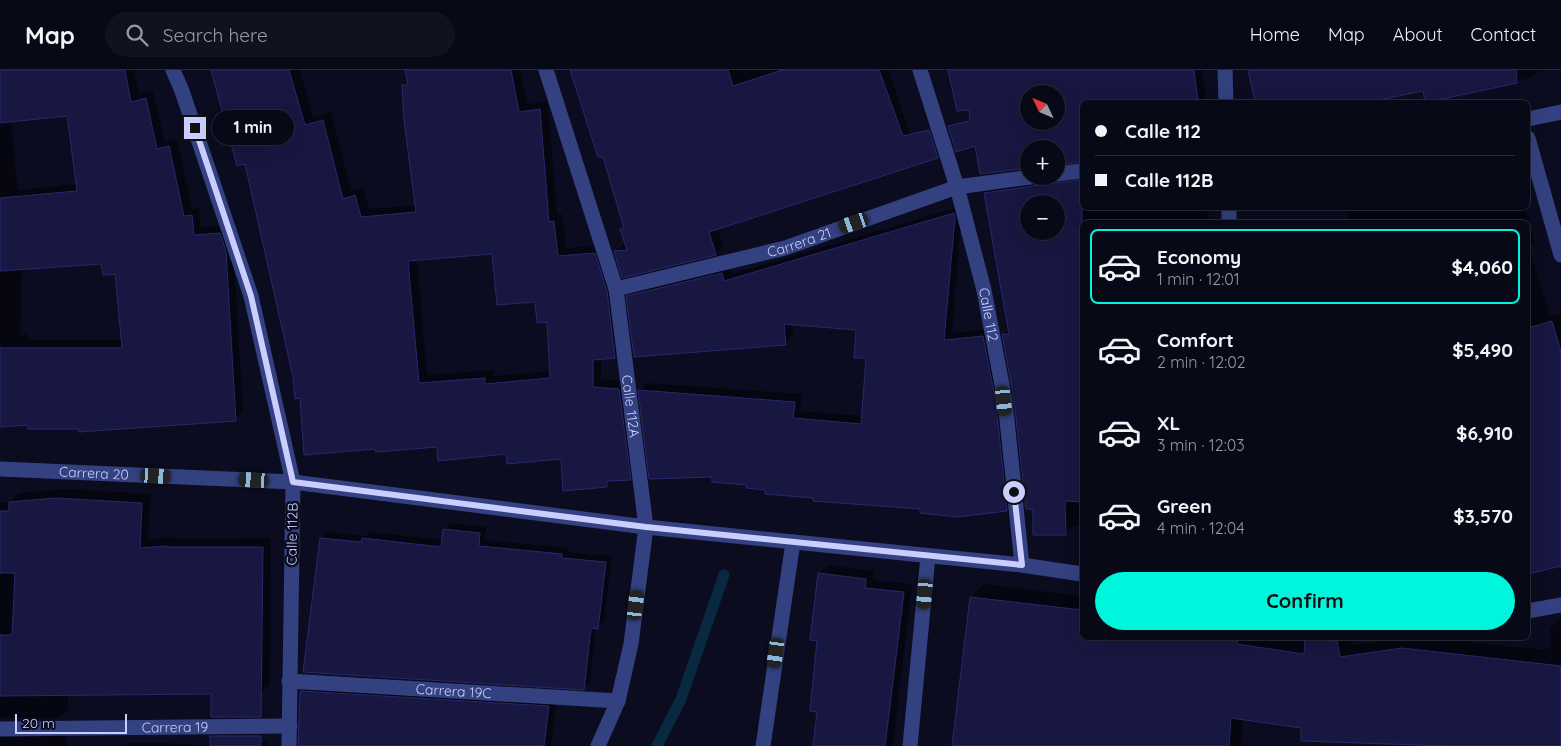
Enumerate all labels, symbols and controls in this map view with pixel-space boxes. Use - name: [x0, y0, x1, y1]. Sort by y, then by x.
- search box: [105, 12, 455, 57]
- text: Map: [25, 20, 75, 50]
- icon: search: [123, 21, 151, 49]
- text: Search here: [163, 23, 268, 47]
- text: Home: [1250, 23, 1300, 46]
- text: Map: [1328, 23, 1365, 46]
- text: About: [1393, 23, 1443, 46]
- text: Contact: [1471, 23, 1536, 46]
- north arrow: [1020, 85, 1065, 130]
- map controls: [1020, 85, 1065, 240]
- callout: 1 min: [212, 110, 295, 146]
- route end: [184, 117, 206, 139]
- text: 1 min: [234, 117, 272, 137]
- text: Calle 112: [1125, 119, 1201, 143]
- button: +: [1020, 140, 1065, 185]
- text: Calle 112B: [1125, 168, 1213, 192]
- button: −: [1020, 195, 1065, 240]
- car: [837, 211, 870, 235]
- street label: Carrera 21: [765, 223, 834, 261]
- icon: car: [1097, 244, 1142, 289]
- text: Economy: [1157, 245, 1241, 269]
- text: $4,060: [1451, 255, 1513, 279]
- text: 1 min · 12:01: [1157, 269, 1240, 289]
- street label: Calle 112: [975, 286, 1003, 343]
- icon: car: [1097, 327, 1142, 372]
- text: Comfort: [1157, 328, 1234, 352]
- text: $5,490: [1452, 338, 1513, 362]
- text: 2 min · 12:02: [1157, 352, 1246, 372]
- street label: Calle 112A: [618, 374, 644, 438]
- car: [994, 385, 1013, 417]
- icon: car: [1097, 410, 1142, 455]
- text: XL: [1157, 411, 1180, 435]
- text: $6,910: [1456, 421, 1513, 445]
- text: 3 min · 12:03: [1157, 435, 1245, 455]
- street label: Carrera 20: [59, 463, 129, 484]
- car: [140, 468, 171, 484]
- car: [238, 472, 269, 488]
- route start: [1003, 481, 1025, 503]
- icon: car: [1097, 493, 1142, 538]
- text: Green: [1157, 494, 1212, 518]
- street label: Calle 112B: [282, 502, 302, 566]
- text: $3,570: [1453, 504, 1513, 528]
- text: 4 min · 12:04: [1157, 518, 1245, 538]
- button: Confirm: [1095, 572, 1515, 630]
- car: [916, 578, 933, 610]
- car: [626, 589, 645, 621]
- car: [766, 637, 785, 669]
- street label: Carrera 19C: [415, 680, 492, 702]
- scale bar: [15, 711, 128, 734]
- text: 20 m: [22, 714, 55, 732]
- street label: Carrera 19: [142, 718, 209, 737]

